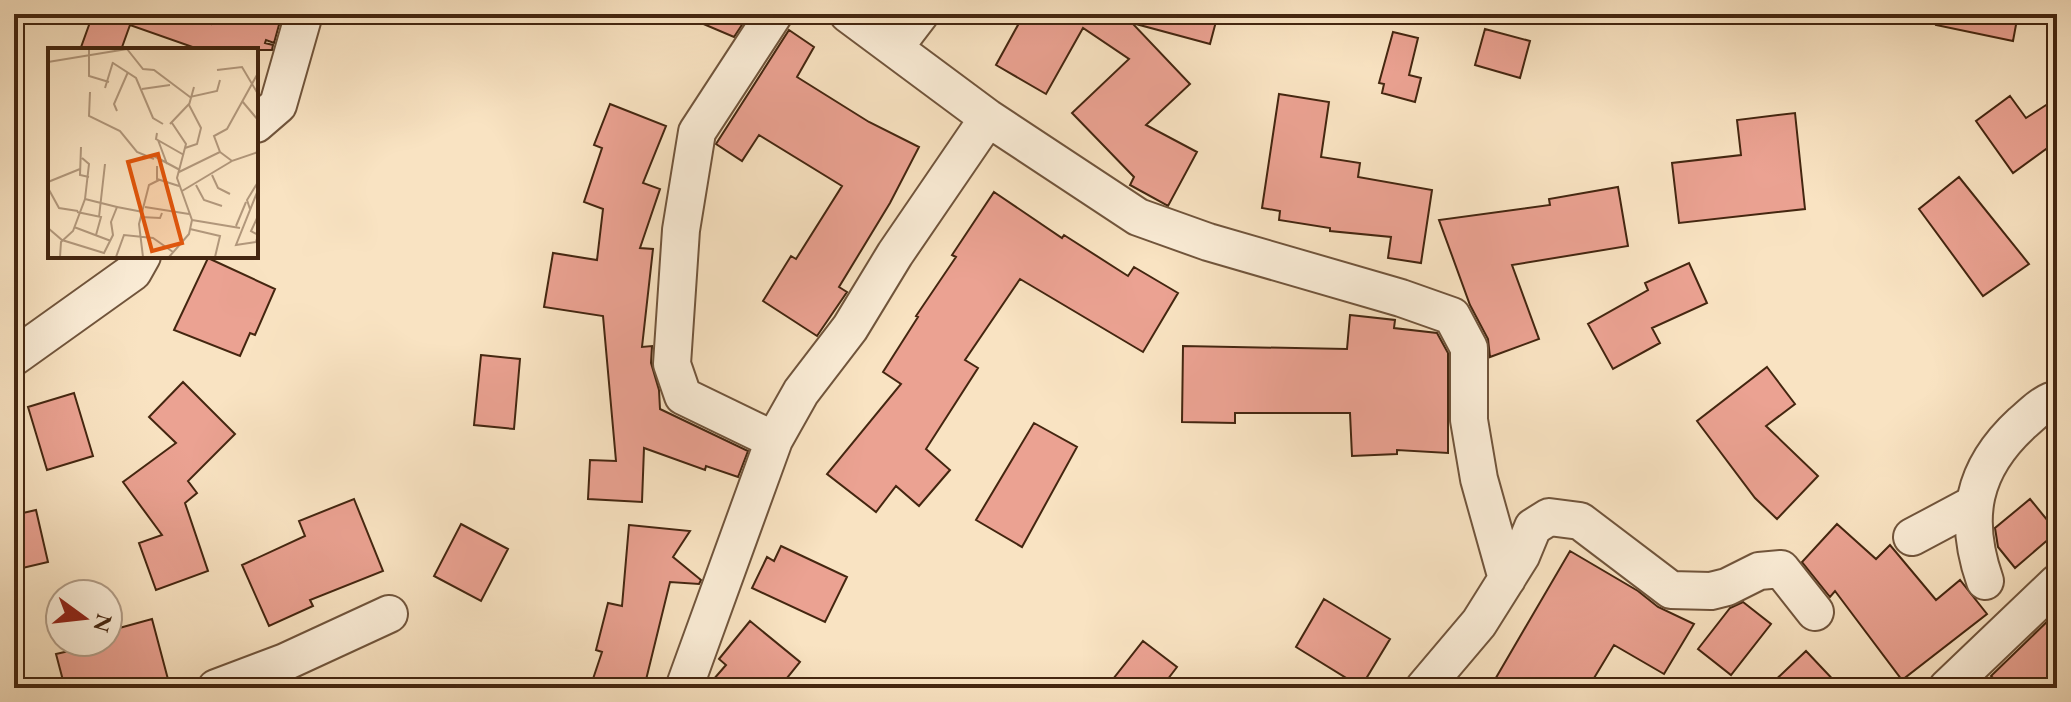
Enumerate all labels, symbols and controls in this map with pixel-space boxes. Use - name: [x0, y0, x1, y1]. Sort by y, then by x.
- inset map: [48, 48, 258, 258]
- north arrow: [44, 578, 124, 658]
- text: N: [86, 611, 119, 636]

